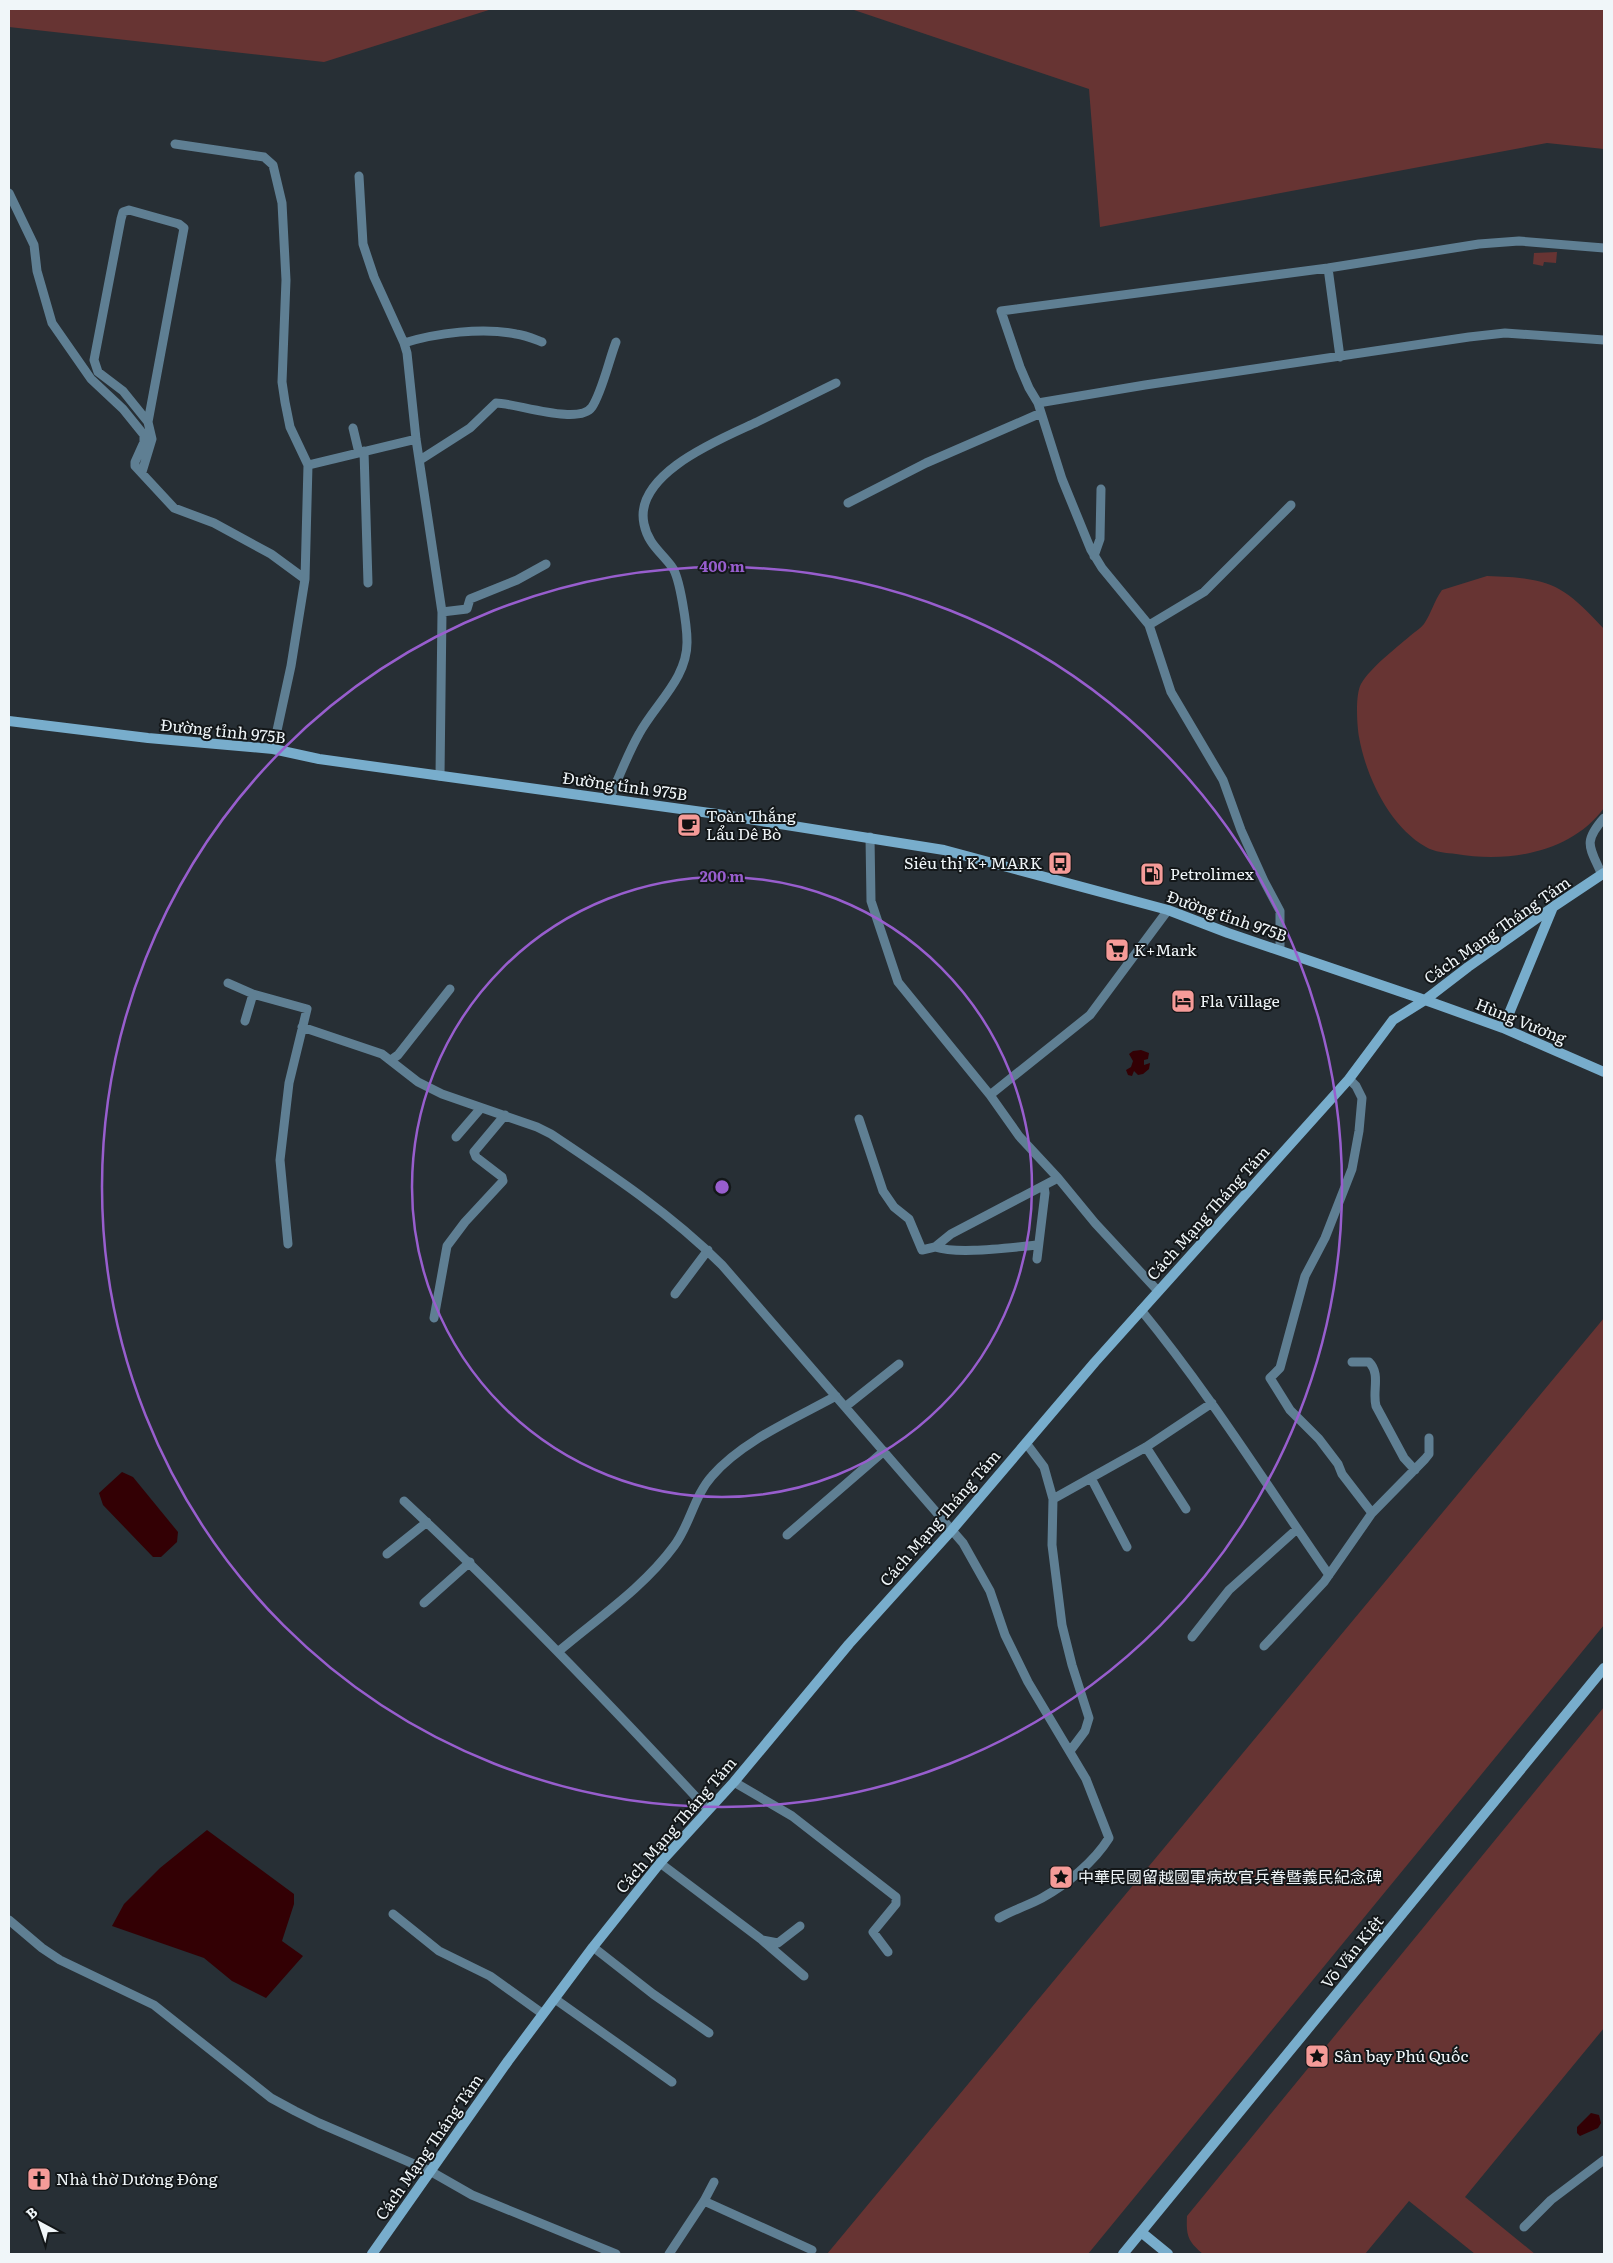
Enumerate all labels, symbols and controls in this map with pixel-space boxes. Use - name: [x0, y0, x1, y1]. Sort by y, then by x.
- text: 400 m: [699, 554, 745, 577]
- street label: Đường tỉnh 975B: [159, 711, 287, 749]
- street label: Đường tỉnh 975B: [561, 764, 689, 806]
- place label: Toàn Thắng Lẩu Dê Bò: [706, 803, 796, 845]
- cafe icon: Toàn Thắng Lẩu Dê Bò: [676, 812, 702, 838]
- place label: Siêu thị K+ MARK: [904, 850, 1042, 874]
- bus stop icon: Siêu thị K+ MARK: [1047, 850, 1073, 876]
- fuel station icon: Petrolimex: [1139, 861, 1165, 887]
- place label: Petrolimex: [1170, 861, 1255, 885]
- text: 200 m: [700, 864, 744, 887]
- street label: Cách Mạng Tháng Tám: [1418, 869, 1575, 989]
- street label: Đường tỉnh 975B: [1164, 883, 1291, 947]
- supermarket icon: K+Mark: [1104, 937, 1130, 963]
- place label: K+Mark: [1134, 937, 1197, 961]
- hotel icon: Fla Village: [1170, 988, 1196, 1014]
- place label: Fla Village: [1200, 988, 1280, 1012]
- street label: Hùng Vương: [1472, 991, 1571, 1049]
- street label: Cách Mạng Tháng Tám: [1140, 1139, 1275, 1285]
- centre of rings: [713, 1178, 731, 1196]
- street label: Cách Mạng Tháng Tám: [873, 1444, 1006, 1591]
- street label: Cách Mạng Tháng Tám: [609, 1751, 742, 1898]
- place icon: 中華民國留越國軍病故官兵眷暨義民紀念碑: [1048, 1864, 1074, 1890]
- place label: 中華民國留越國軍病故官兵眷暨義民紀念碑: [1078, 1864, 1382, 1888]
- street label: Võ Văn Kiệt: [1314, 1909, 1389, 1993]
- place icon: Sân bay Phú Quốc: [1304, 2043, 1330, 2069]
- place label: Sân bay Phú Quốc: [1334, 2043, 1468, 2067]
- street label: Cách Mạng Tháng Tám: [369, 2068, 488, 2224]
- church icon: Nhà thờ Dương Đông: [26, 2166, 52, 2192]
- place label: Nhà thờ Dương Đông: [56, 2166, 218, 2190]
- north arrow: [15, 2198, 65, 2248]
- text: B: [21, 2201, 41, 2223]

